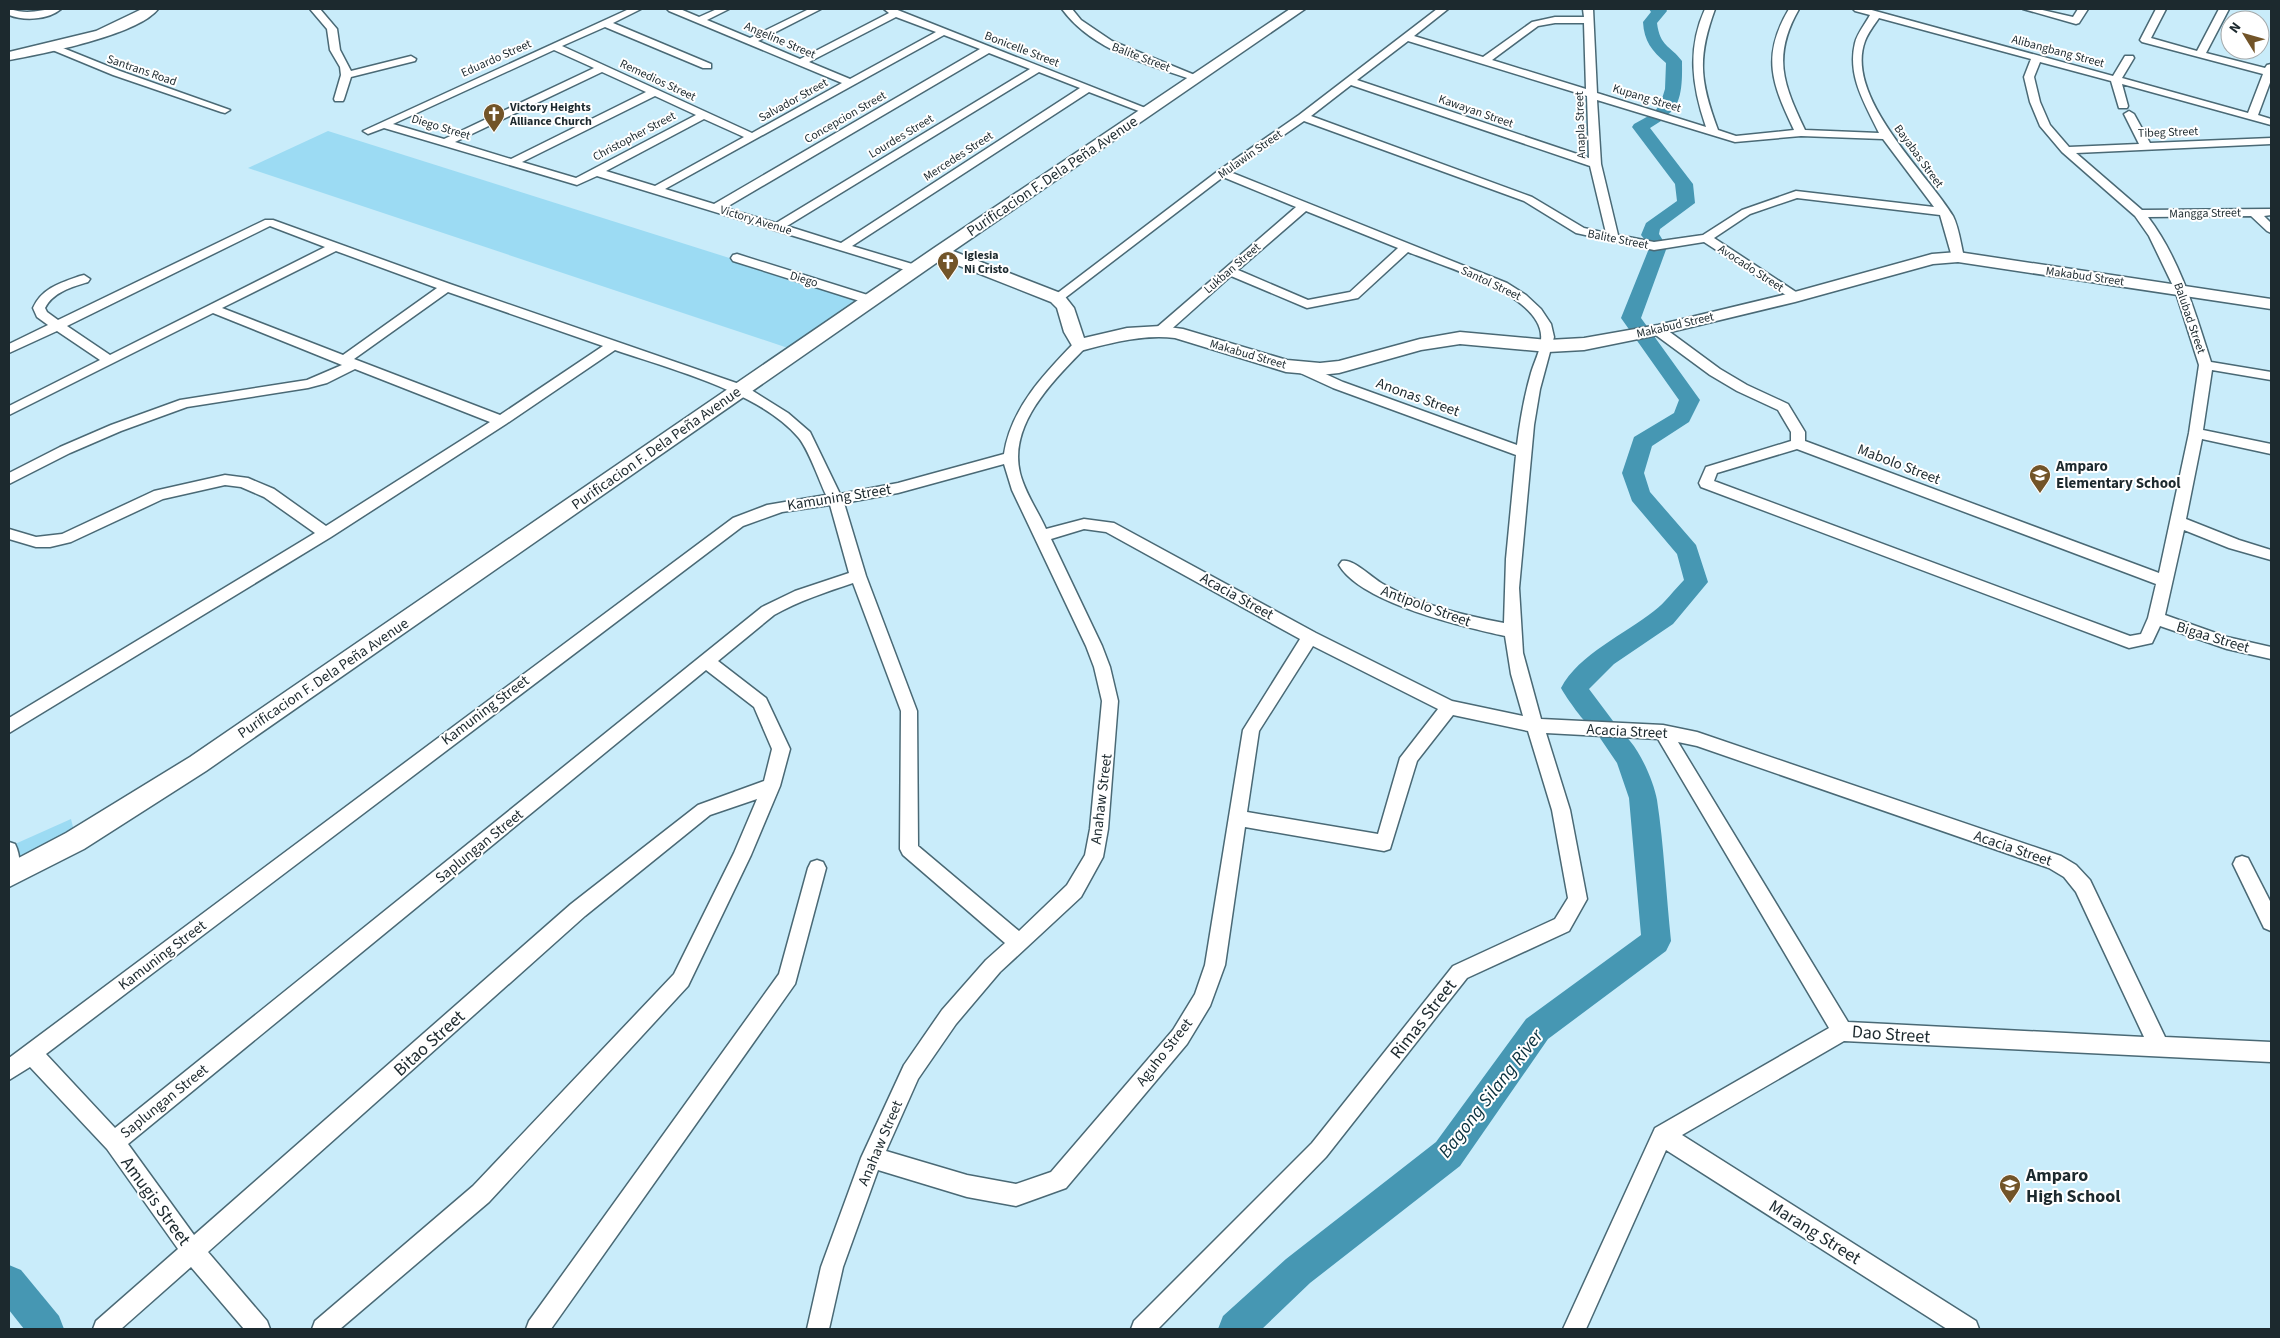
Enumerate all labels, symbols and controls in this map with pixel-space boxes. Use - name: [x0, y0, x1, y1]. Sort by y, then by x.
- north arrow: [2220, 10, 2270, 60]
- street label: Angeline Street: [742, 18, 818, 63]
- text: N: [2225, 18, 2246, 38]
- street label: Bonicelle Street: [982, 27, 1062, 72]
- street label: Alibangbang Street: [2010, 31, 2106, 72]
- street label: Eduardo Street: [458, 35, 534, 81]
- street label: Balite Street: [1109, 39, 1173, 76]
- street label: Santrans Road: [105, 51, 179, 90]
- street label: Remedios Street: [617, 55, 699, 106]
- street label: Salvador Street: [756, 74, 831, 126]
- street label: Kupang Street: [1610, 80, 1683, 117]
- street label: Concepcion Street: [801, 87, 889, 148]
- street label: Kawayan Street: [1436, 91, 1515, 132]
- street label: Anapla Street: [1571, 91, 1590, 159]
- place label: Victory Heights Alliance Church: [509, 99, 592, 130]
- church icon: Victory Heights Alliance Church: [482, 102, 506, 133]
- street label: Christopher Street: [590, 107, 679, 165]
- street label: Diego Street: [409, 110, 473, 145]
- street label: Lourdes Street: [866, 110, 937, 162]
- street label: Purificacion F. Dela Peña Avenue: [963, 111, 1142, 242]
- street label: Bayabas Street: [1890, 121, 1947, 191]
- street label: Tibeg Street: [2138, 123, 2198, 142]
- street label: Mulawin Street: [1215, 126, 1286, 183]
- street label: Mercedes Street: [920, 128, 996, 185]
- street label: Victory Avenue: [718, 201, 794, 239]
- street label: Mangga Street: [2169, 204, 2241, 223]
- street label: Balite Street: [1586, 225, 1650, 254]
- street label: Lukban Street: [1200, 239, 1264, 298]
- street label: Avocado Street: [1714, 241, 1787, 296]
- place label: Iglesia Ni Cristo: [964, 247, 1009, 278]
- church icon: Iglesia Ni Cristo: [936, 250, 960, 281]
- street label: Santol Street: [1458, 262, 1524, 305]
- street label: Makabud Street: [2045, 263, 2125, 290]
- street label: Diego: [788, 267, 820, 292]
- street label: Balubad Street: [2169, 280, 2210, 356]
- street label: Makabud Street: [1635, 308, 1715, 343]
- street label: Makabud Street: [1208, 335, 1288, 374]
- street label: Anonas Street: [1373, 373, 1462, 422]
- street label: Purificacion F. Dela Peña Avenue: [567, 382, 745, 515]
- street label: Mabolo Street: [1854, 439, 1943, 490]
- place label: Amparo Elementary School: [2055, 456, 2181, 494]
- school or university icon: Amparo Elementary School: [2028, 463, 2052, 494]
- street label: Kamuning Street: [786, 479, 893, 516]
- street label: Acacia Street: [1196, 568, 1277, 625]
- street label: Antipolo Street: [1378, 581, 1474, 632]
- street label: Purificacion F. Dela Peña Avenue: [234, 613, 413, 744]
- street label: Bigaa Street: [2174, 616, 2252, 659]
- street label: Kamuning Street: [437, 670, 534, 750]
- street label: Acacia Street: [1586, 719, 1668, 744]
- street label: Anahaw Street: [1086, 753, 1117, 846]
- street label: Saplungan Street: [431, 804, 528, 888]
- street label: Acacia Street: [1971, 825, 2055, 872]
- street label: Kamuning Street: [114, 915, 211, 995]
- street label: Rimas Street: [1384, 974, 1462, 1064]
- street label: Bitao Street: [388, 1005, 470, 1082]
- street label: Aguho Street: [1131, 1014, 1198, 1091]
- street label: Dao Street: [1851, 1019, 1931, 1050]
- water label: Bagong Silang River: [1432, 1023, 1551, 1164]
- street label: Saplungan Street: [116, 1059, 213, 1143]
- street label: Anahaw Street: [853, 1097, 908, 1189]
- street label: Amugis Street: [115, 1152, 196, 1251]
- place label: Amparo High School: [2025, 1163, 2120, 1209]
- school or university icon: Amparo High School: [1998, 1173, 2022, 1204]
- street label: Marang Street: [1764, 1194, 1866, 1271]

